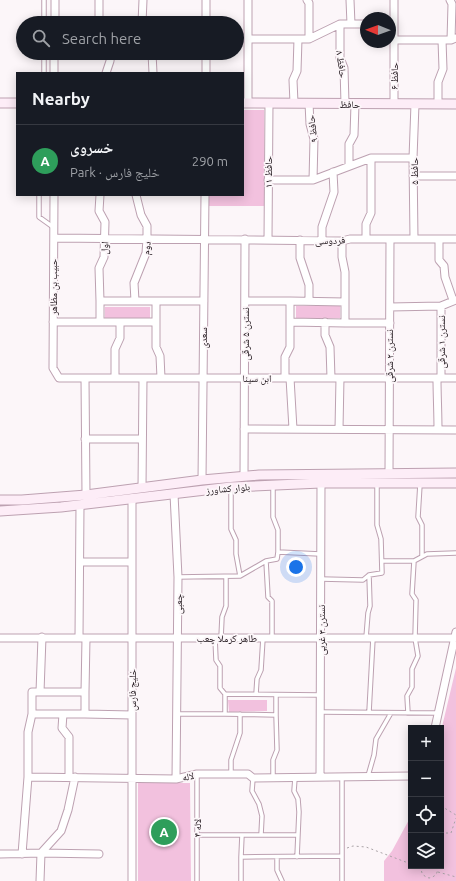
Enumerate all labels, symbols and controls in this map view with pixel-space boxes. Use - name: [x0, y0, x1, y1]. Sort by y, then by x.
- north arrow: [360, 12, 396, 48]
- search box: [16, 16, 244, 60]
- icon: search: [30, 27, 52, 49]
- text: Search here: [62, 30, 141, 47]
- street label: حافظ ۸: [334, 50, 349, 79]
- street label: حافظ ۶: [389, 62, 400, 90]
- text: Nearby: [32, 89, 90, 108]
- street label: حافظ: [340, 99, 361, 110]
- street label: حافظ ۹: [305, 114, 320, 143]
- text: خسروی: [70, 139, 113, 156]
- text: A: [40, 154, 50, 168]
- text: 290 m: [192, 154, 228, 168]
- street label: حافظ ۱۱: [263, 155, 274, 188]
- street label: حافظ ۵: [409, 157, 420, 185]
- text: Park · خلیج فارس: [70, 165, 160, 179]
- street label: فردوسی: [315, 234, 345, 248]
- street label: اول: [99, 241, 111, 255]
- street label: دوم: [140, 241, 155, 256]
- street label: حبیب بن مظاهر: [48, 258, 60, 316]
- street label: نسترن ۵ شرقی: [240, 307, 252, 361]
- street label: نسترن ۱ شرقی: [436, 315, 448, 369]
- street label: سعدی: [198, 327, 210, 349]
- street label: نسترن ۲ شرقی: [384, 329, 396, 383]
- street label: ابن سینا: [243, 373, 271, 385]
- street label: بلوار کشاورز: [205, 481, 251, 496]
- your location: [286, 557, 306, 577]
- street label: چعبی: [173, 593, 185, 614]
- street label: نسترن ۳ غربی: [316, 604, 328, 655]
- street label: طاهر کرملا چعب: [197, 633, 258, 645]
- street label: خلیج فارس: [127, 668, 139, 711]
- map controls: [408, 725, 444, 869]
- button: +: [408, 725, 444, 761]
- button: −: [408, 761, 444, 797]
- street label: لاله: [181, 770, 195, 783]
- button: locate: [408, 797, 444, 833]
- pin: A: [151, 817, 177, 847]
- street label: لاله ۴: [192, 819, 203, 837]
- button: layers: [408, 833, 444, 869]

